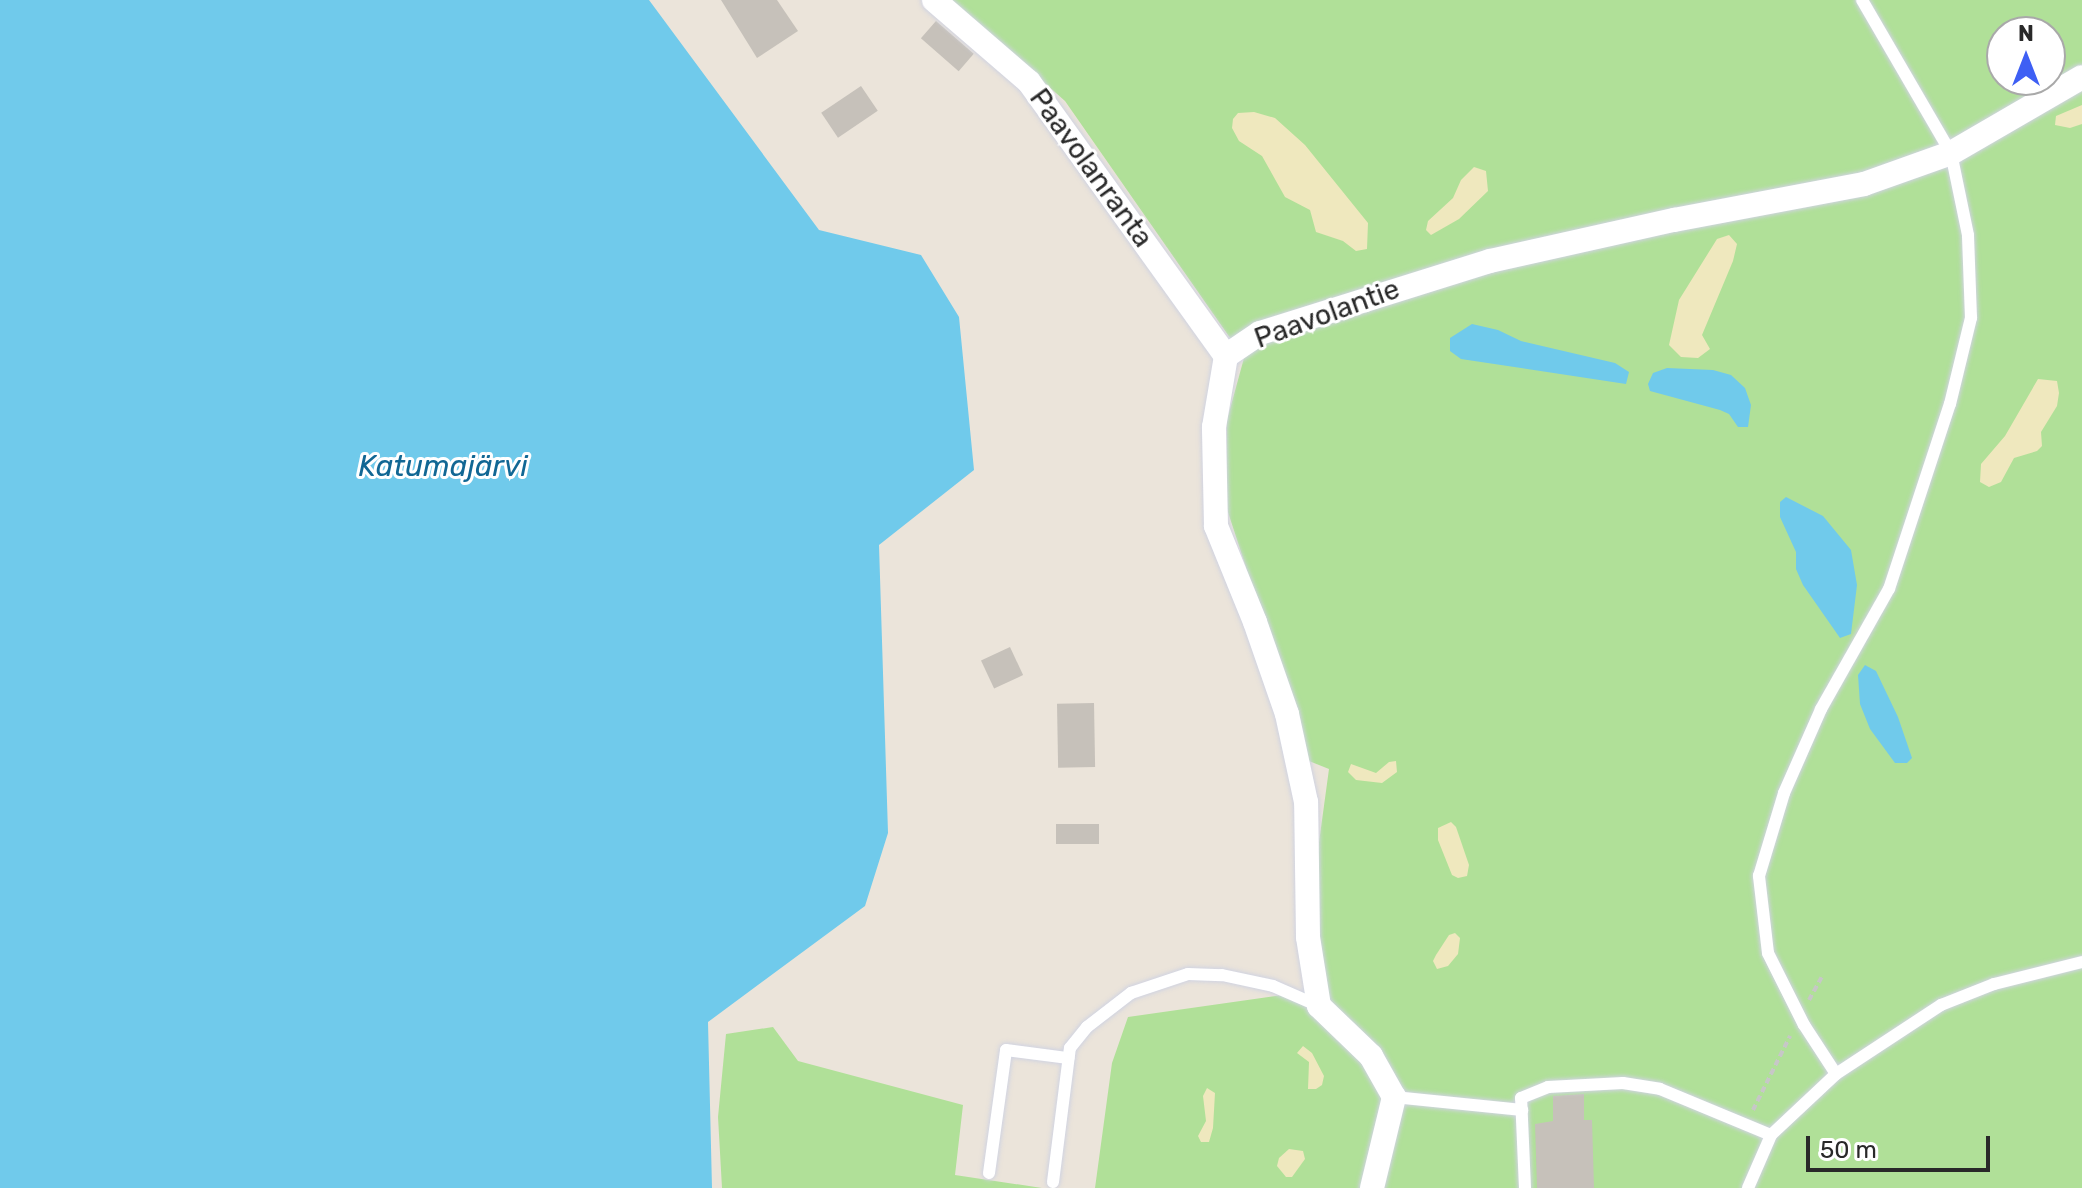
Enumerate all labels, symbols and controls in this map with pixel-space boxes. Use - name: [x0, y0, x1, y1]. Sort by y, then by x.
- north arrow: [1986, 16, 2066, 96]
- text: N: [2018, 20, 2034, 47]
- street label: Paavolanranta: [1022, 82, 1160, 254]
- street label: Paavolantie: [1250, 272, 1404, 356]
- water label: Katumajärvi: [358, 448, 528, 484]
- scale bar: [1810, 1120, 1994, 1170]
- text: 50 m: [1820, 1136, 1877, 1164]

